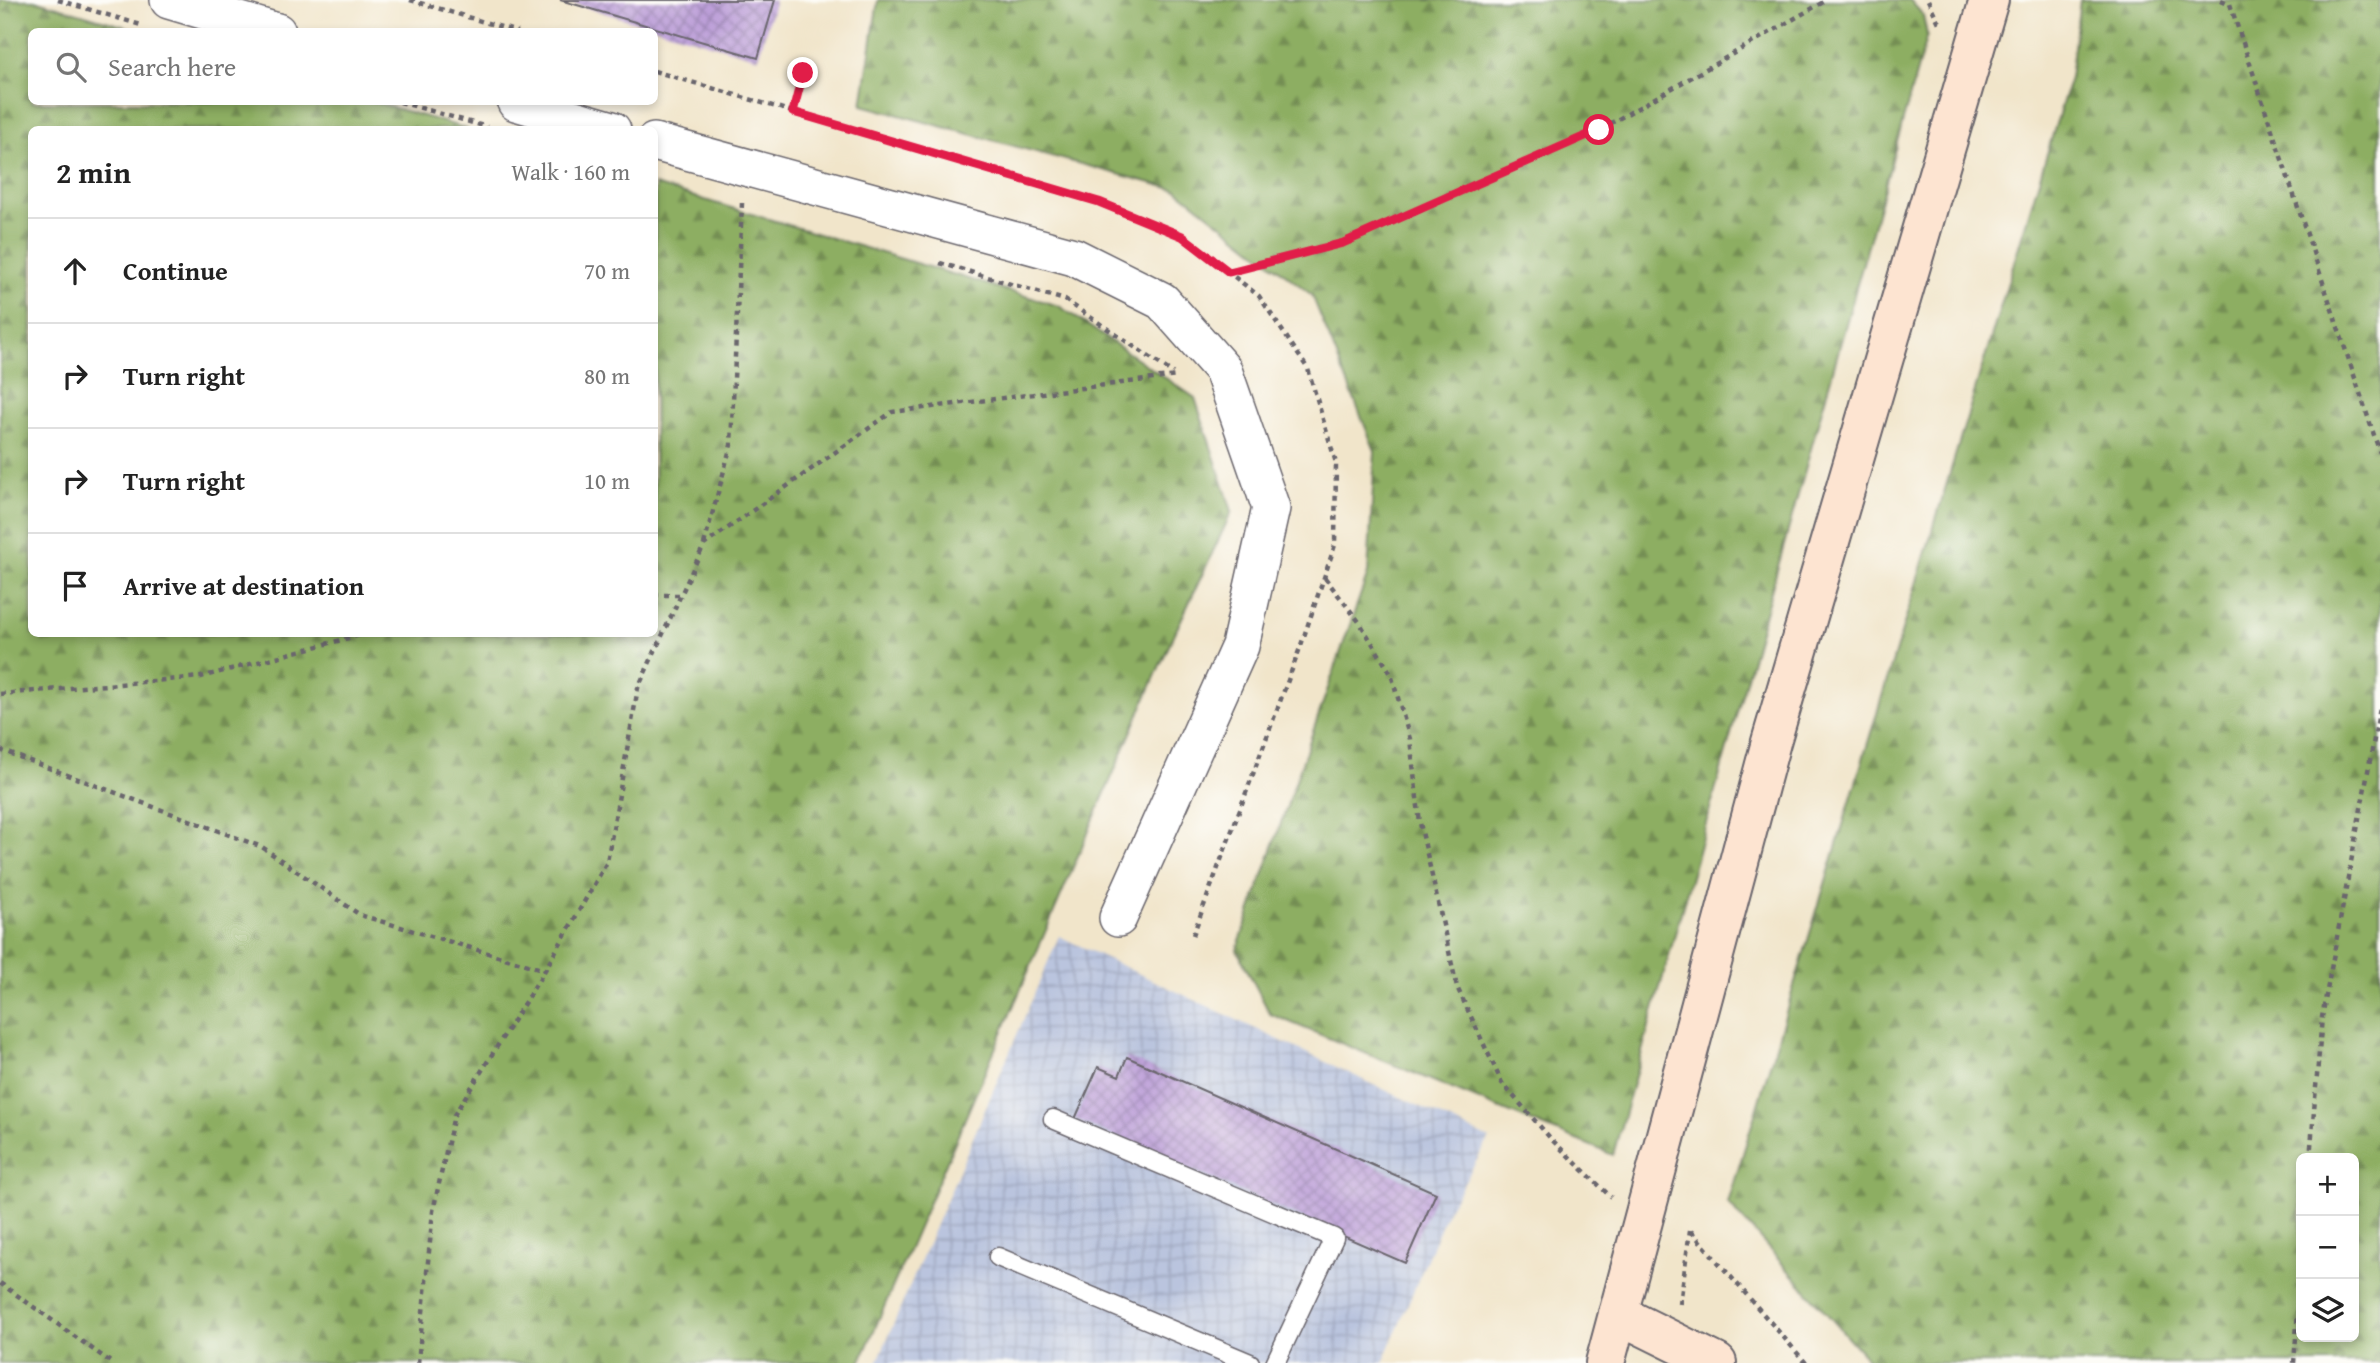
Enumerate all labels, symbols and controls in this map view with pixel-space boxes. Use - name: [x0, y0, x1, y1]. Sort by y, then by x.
- search box: [28, 28, 658, 105]
- text: Search here: [108, 47, 236, 86]
- icon: search: [52, 48, 90, 86]
- route end: [787, 57, 818, 88]
- route start: [1583, 114, 1614, 145]
- text: 2 min: [56, 150, 131, 194]
- text: Walk · 160 m: [511, 155, 630, 188]
- text: Continue: [123, 251, 228, 290]
- icon: ahead: [56, 252, 94, 290]
- text: 70 m: [584, 254, 630, 287]
- text: Turn right: [123, 356, 245, 395]
- icon: right: [56, 357, 94, 395]
- text: 80 m: [584, 359, 630, 392]
- text: Turn right: [123, 461, 245, 500]
- icon: right: [56, 462, 94, 500]
- text: 10 m: [584, 464, 630, 497]
- text: Arrive at destination: [123, 566, 364, 605]
- icon: arrive: [56, 567, 94, 605]
- map controls: [2296, 1153, 2359, 1342]
- button: +: [2296, 1153, 2359, 1216]
- button: −: [2296, 1216, 2359, 1279]
- button: layers: [2296, 1279, 2359, 1342]

